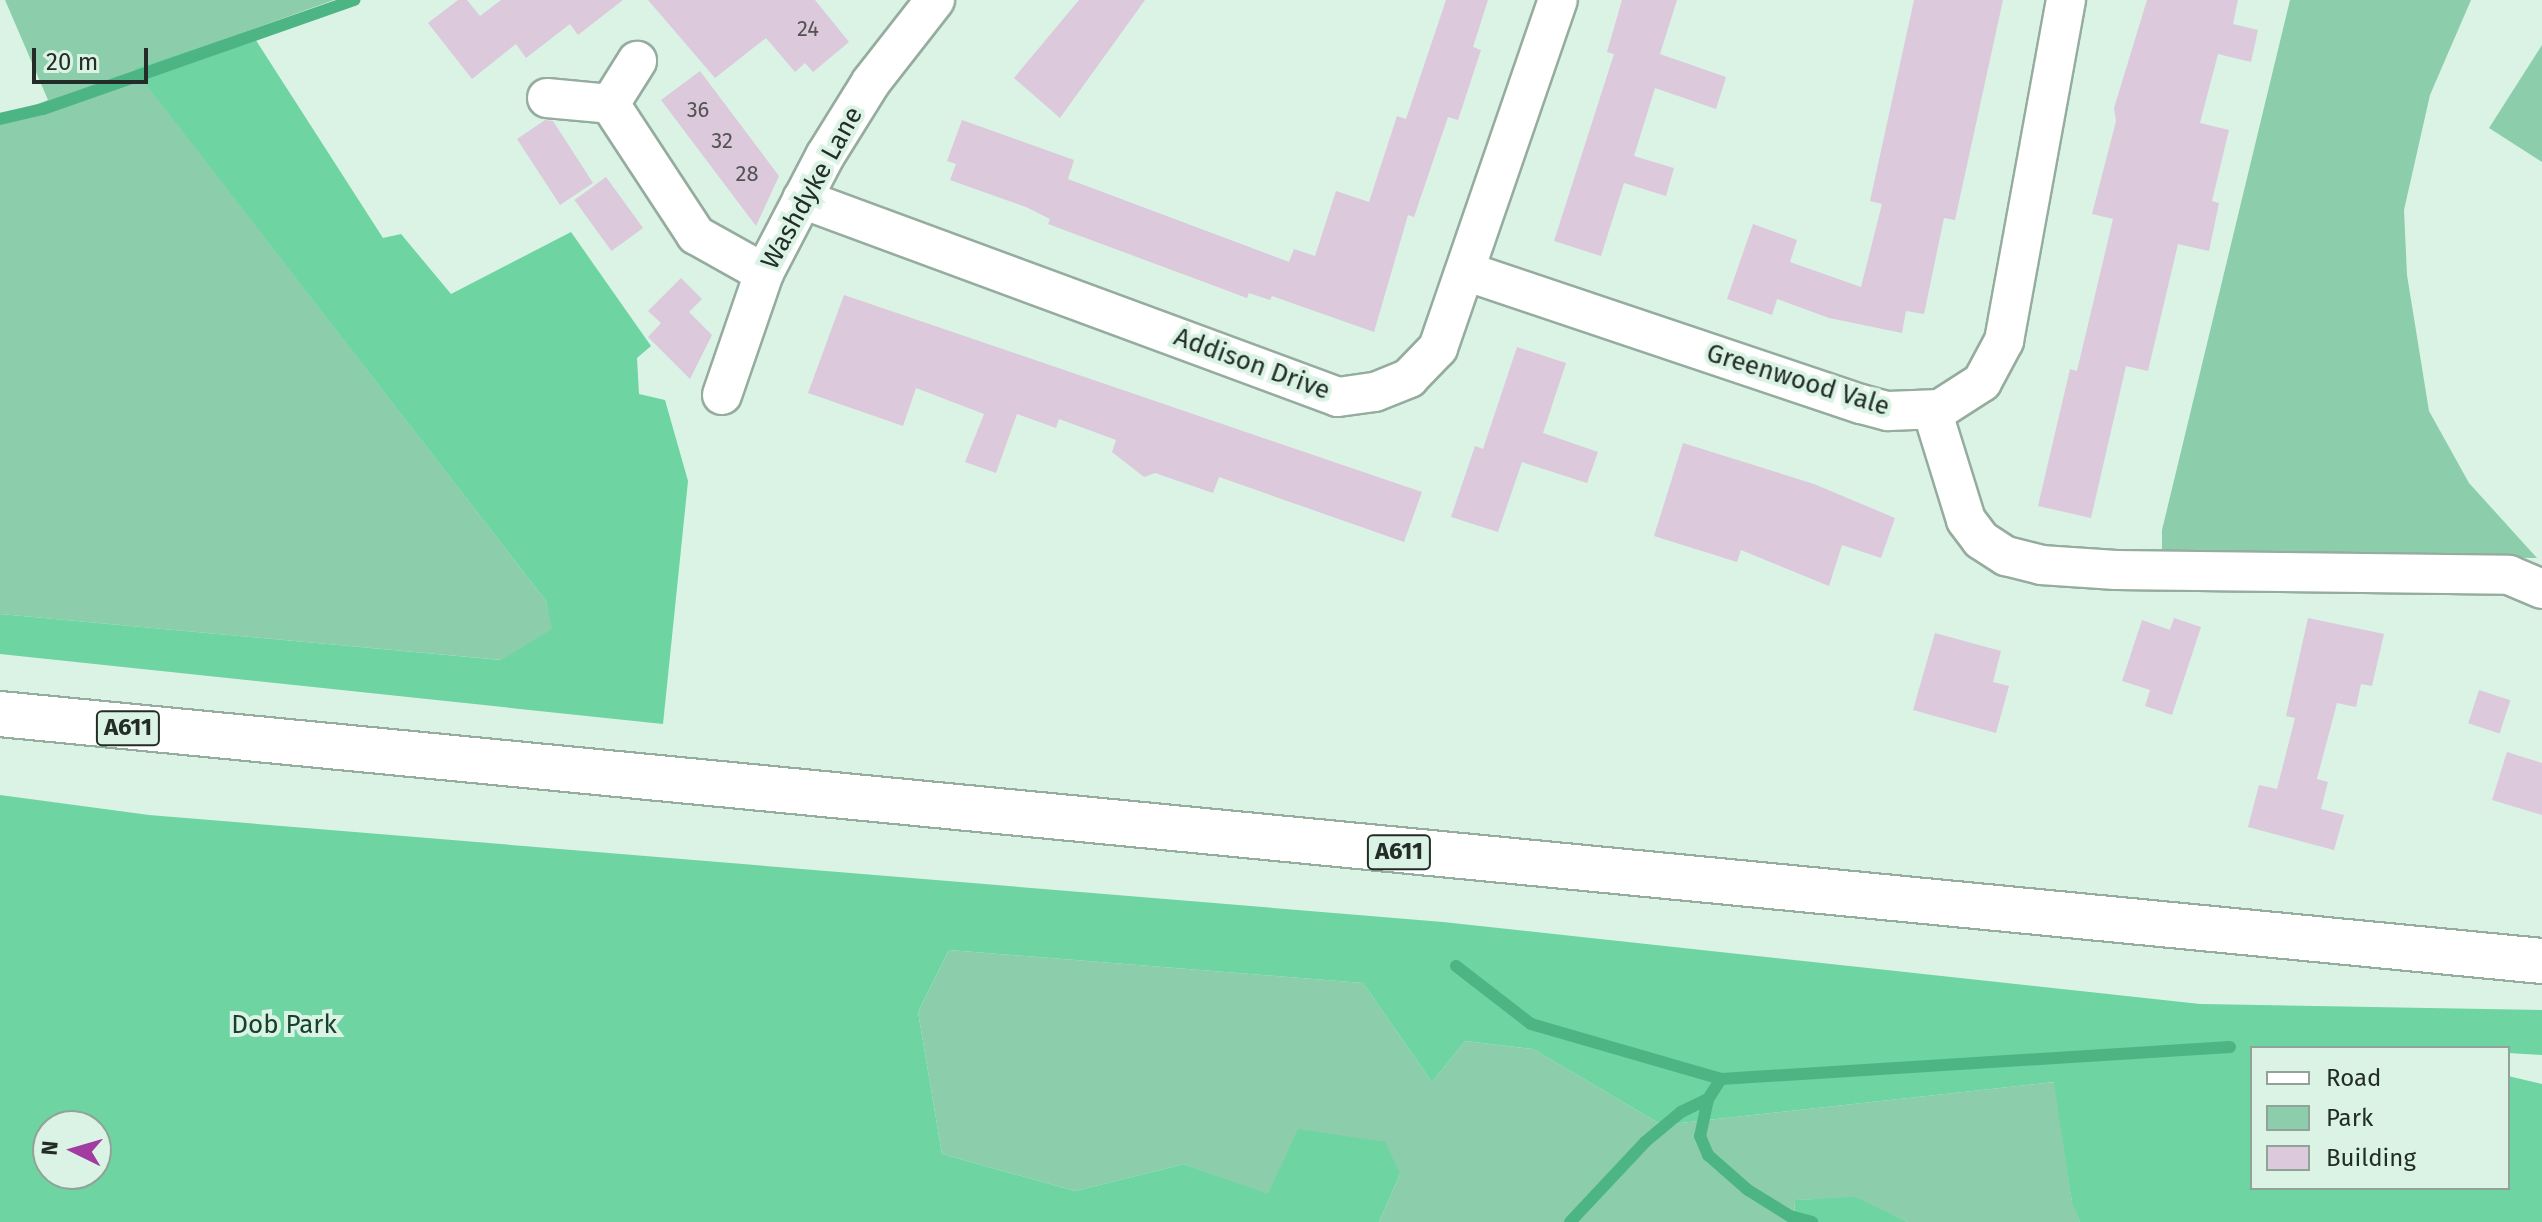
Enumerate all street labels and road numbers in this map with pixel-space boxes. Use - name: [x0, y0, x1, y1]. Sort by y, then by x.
- street label: Washdyke Lane: [755, 101, 869, 275]
- street label: Addison Drive: [1170, 321, 1334, 407]
- street label: Greenwood Vale: [1703, 337, 1893, 423]
- road number: A611: [94, 708, 162, 748]
- road number: A611: [1365, 832, 1433, 872]

